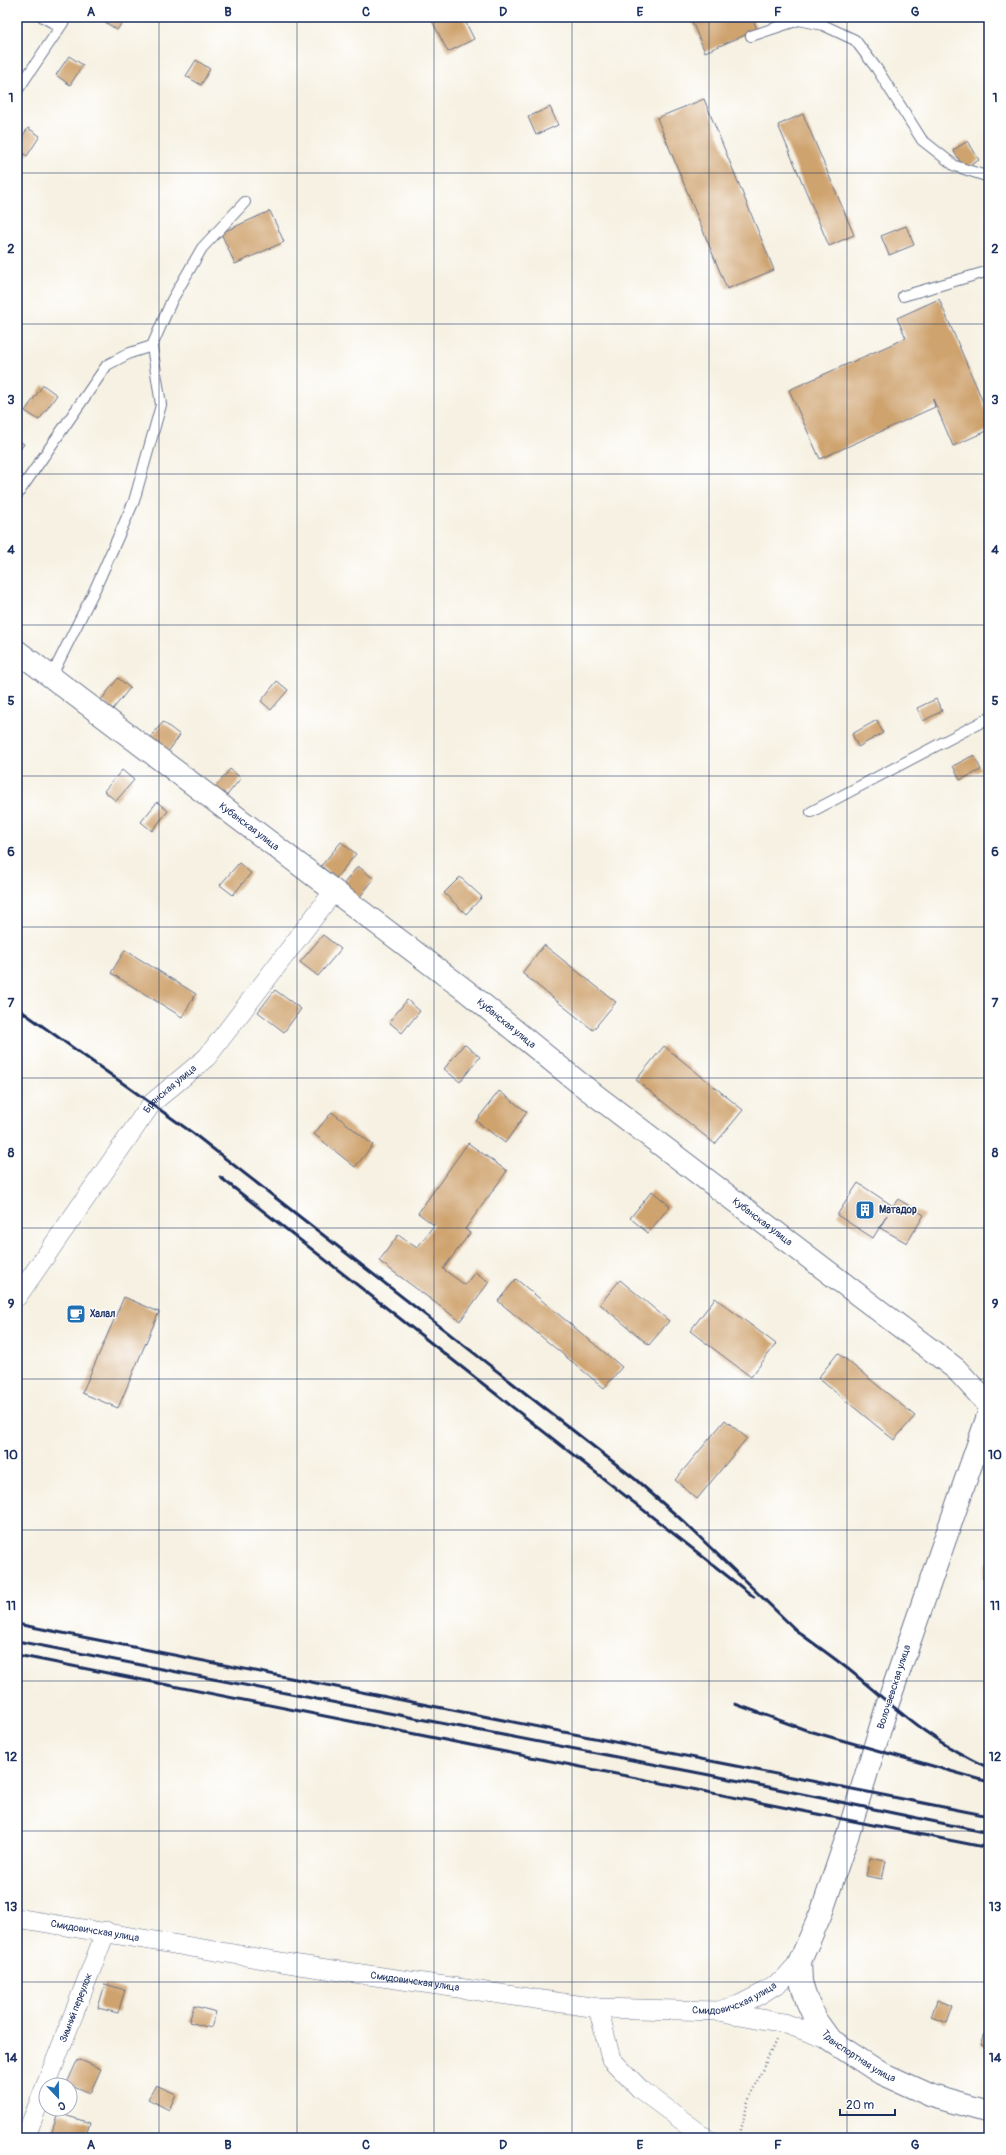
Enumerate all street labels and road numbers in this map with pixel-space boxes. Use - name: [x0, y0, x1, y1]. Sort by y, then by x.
- street label: Кубанская улица: [217, 800, 282, 853]
- street label: Кубанская улица: [474, 996, 538, 1051]
- street label: Брянская улица: [141, 1062, 199, 1115]
- street label: Кубанская улица: [730, 1195, 795, 1249]
- street label: Волочаевская улица: [875, 1643, 913, 1731]
- street label: Смидовичская улица: [50, 1918, 141, 1944]
- street label: Смидовичская улица: [370, 1969, 461, 1994]
- street label: Зимний переулок: [57, 1971, 95, 2044]
- street label: Смидовичская улица: [692, 1979, 779, 2018]
- street label: Транспортная улица: [819, 2028, 898, 2085]

